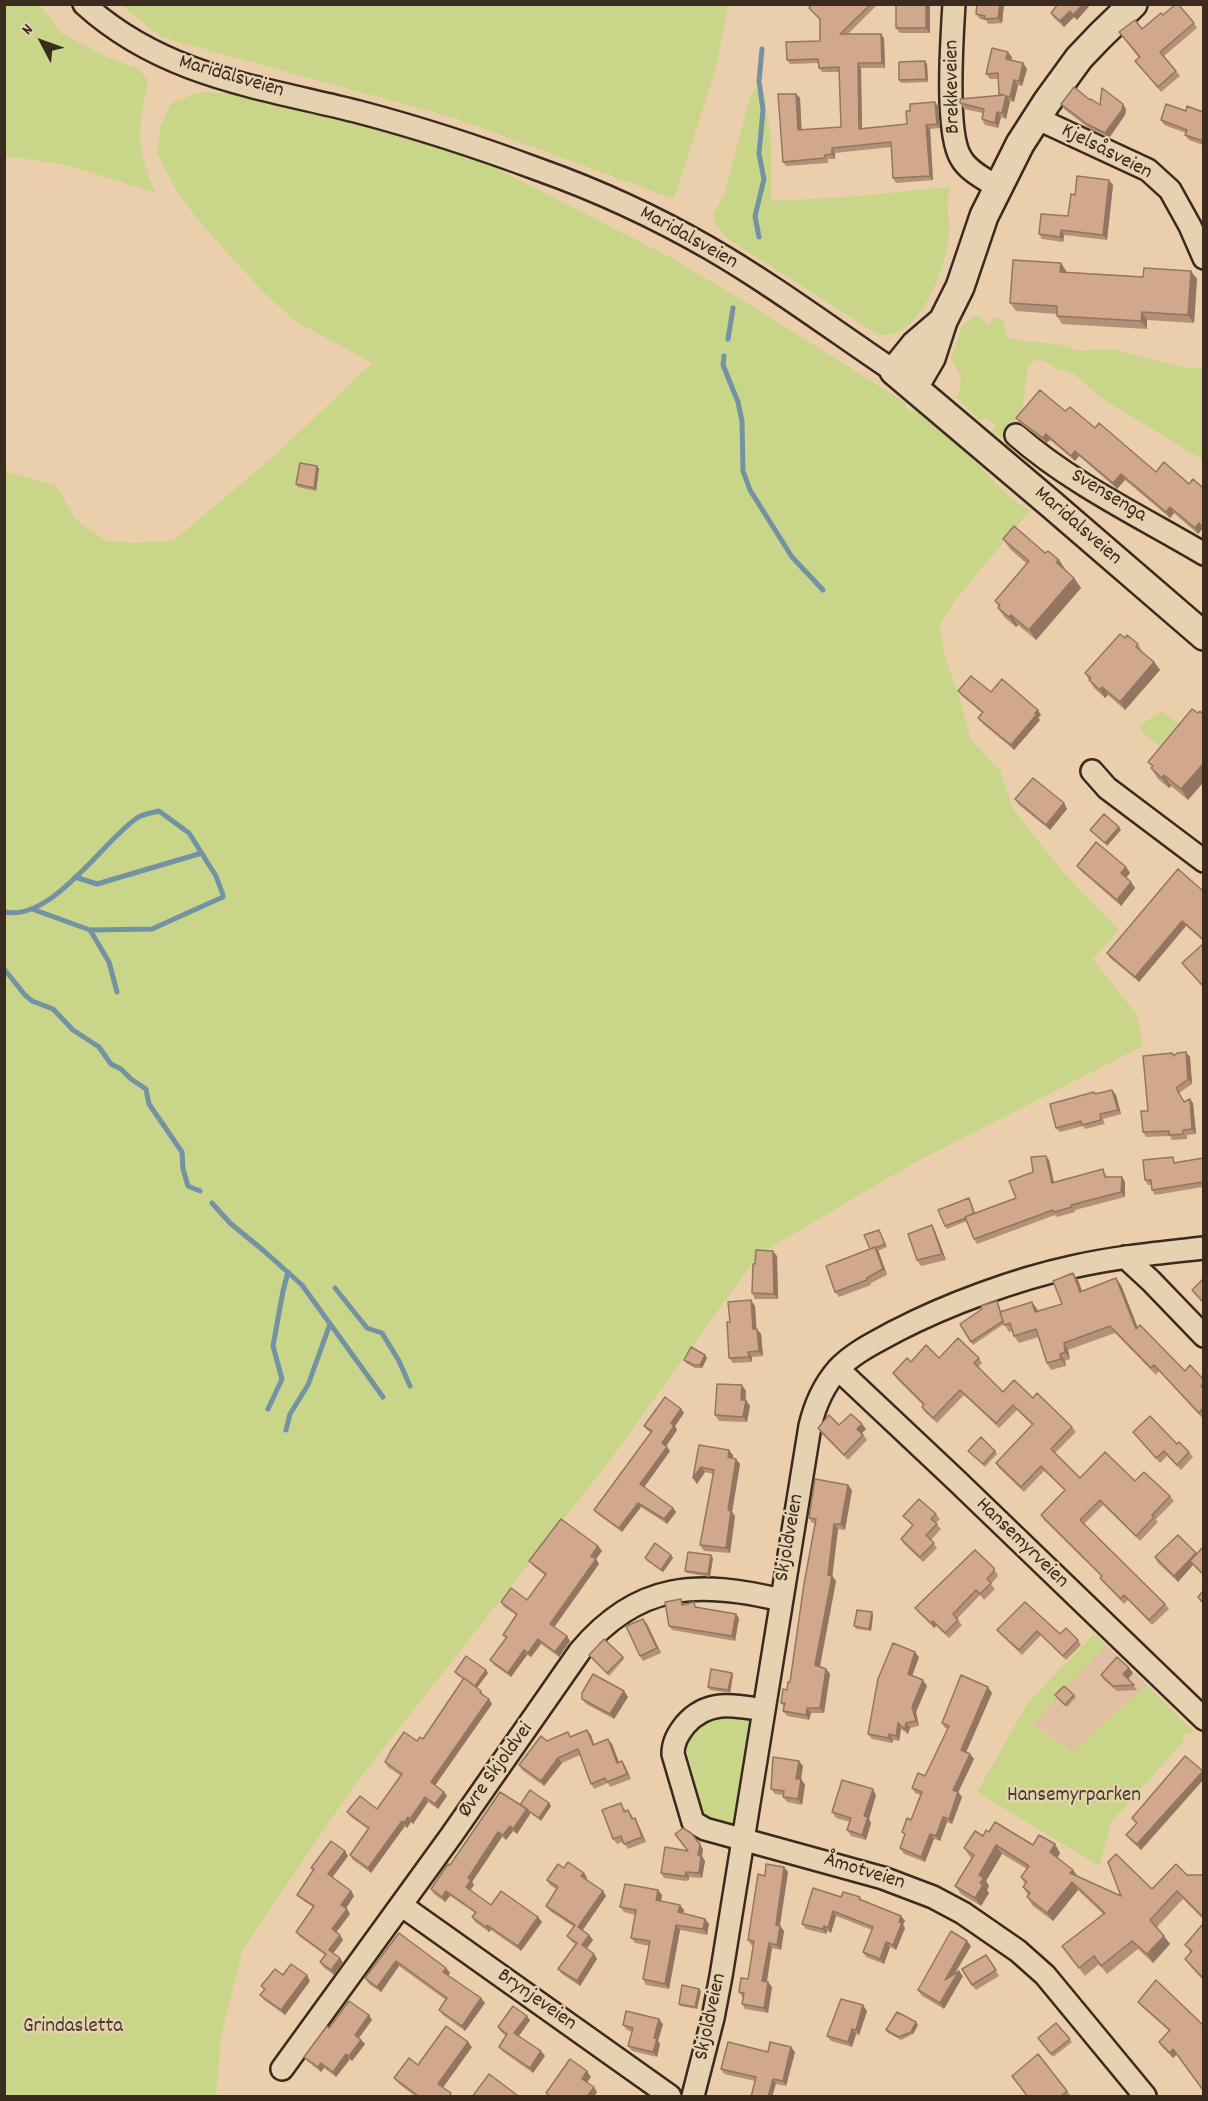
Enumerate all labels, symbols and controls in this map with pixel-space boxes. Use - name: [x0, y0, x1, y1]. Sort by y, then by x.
- north arrow: [12, 12, 72, 72]
- text: N: [17, 19, 39, 40]
- street label: Brekkeveien: [941, 40, 967, 134]
- street label: Maridalsveien: [176, 51, 286, 105]
- street label: Kjelsåsveien: [1056, 119, 1156, 187]
- street label: Maridalsveien: [635, 202, 741, 276]
- street label: Svensenga: [1066, 465, 1150, 529]
- street label: Maridalsveien: [1028, 482, 1126, 572]
- street label: Skjoldveien: [771, 1492, 811, 1584]
- street label: Hansemyrveien: [969, 1493, 1073, 1595]
- street label: Øvre Skjoldvei: [454, 1719, 540, 1823]
- park label: Hansemyrparken: [1007, 1784, 1141, 1810]
- street label: Åmotveien: [821, 1849, 907, 1897]
- street label: Brynjeveien: [491, 1964, 581, 2038]
- street label: Skjoldveien: [690, 1971, 734, 2063]
- park label: Grindasletta: [23, 2015, 123, 2041]

